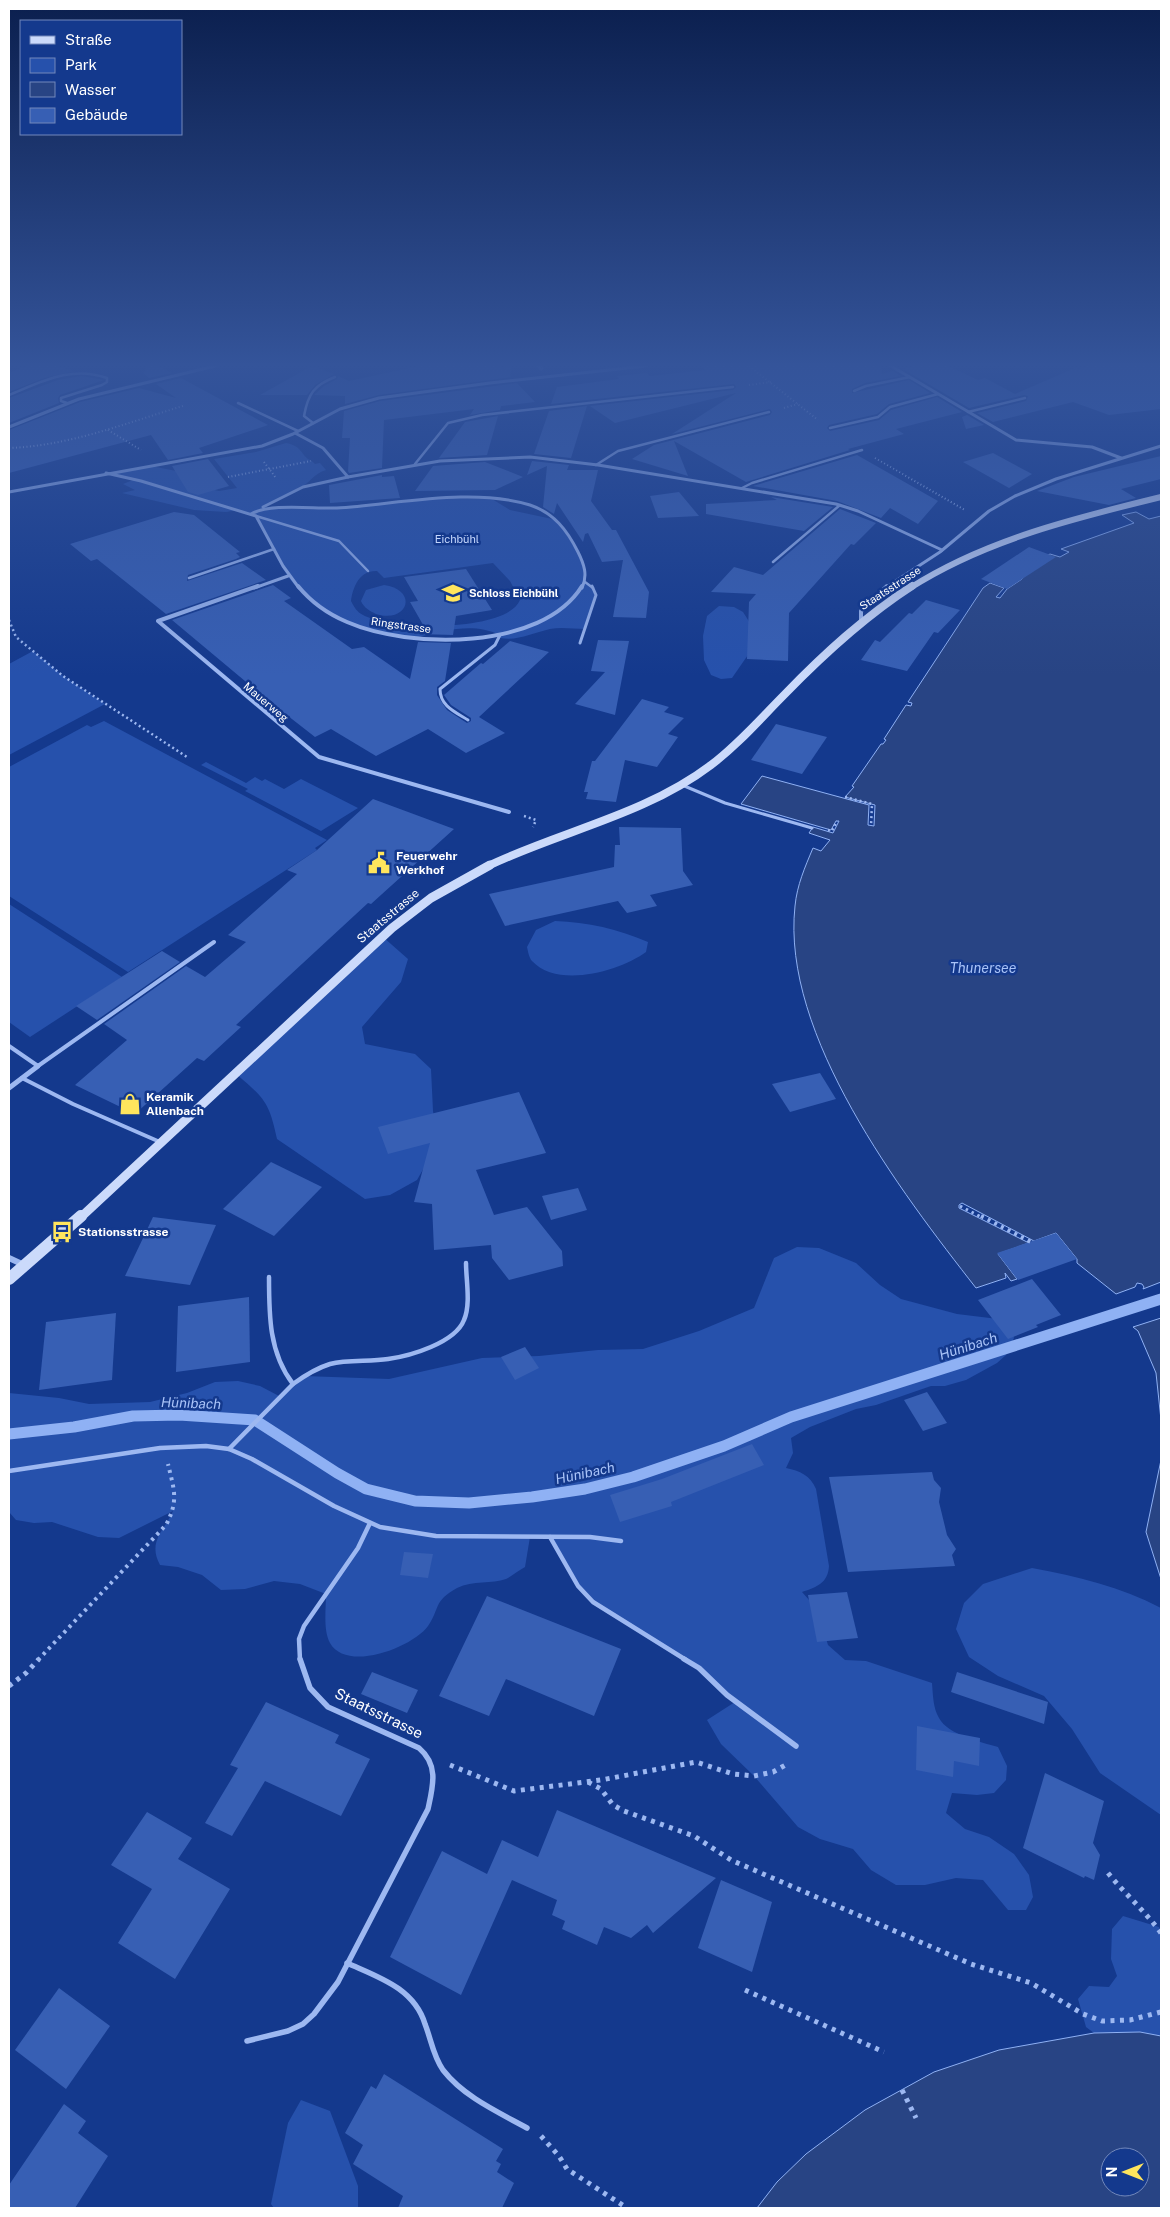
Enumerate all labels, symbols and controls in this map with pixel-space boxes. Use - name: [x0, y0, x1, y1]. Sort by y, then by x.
- legend: [20, 20, 182, 135]
- text: Straße: [65, 31, 112, 48]
- text: Park: [65, 56, 97, 73]
- text: Wasser: [65, 81, 117, 98]
- text: Gebäude: [65, 106, 128, 123]
- park label: Eichbühl: [435, 533, 479, 545]
- street label: Staatsstrasse: [857, 564, 923, 612]
- school or university icon: Schloss Eichbühl: [440, 580, 466, 606]
- place label: Schloss Eichbühl: [469, 587, 559, 599]
- street label: Ringstrasse: [370, 615, 432, 635]
- street label: Mauerweg: [241, 680, 291, 724]
- place label: Feuerwehr Werkhof: [396, 849, 457, 877]
- public building icon: Feuerwehr Werkhof: [366, 850, 392, 876]
- street label: Staatsstrasse: [354, 886, 422, 946]
- water label: Thunersee: [950, 960, 1017, 976]
- place label: Keramik Allenbach: [146, 1090, 204, 1118]
- shop icon: Keramik Allenbach: [117, 1091, 143, 1117]
- bus stop icon: Stationsstrasse: [49, 1219, 75, 1245]
- place label: Stationsstrasse: [78, 1225, 169, 1239]
- water label: Hünibach: [937, 1329, 999, 1363]
- water label: Hünibach: [161, 1394, 221, 1412]
- water label: Hünibach: [554, 1459, 616, 1487]
- street label: Staatsstrasse: [332, 1684, 426, 1742]
- north arrow: [1100, 2147, 1150, 2197]
- text: N: [1104, 2167, 1120, 2177]

